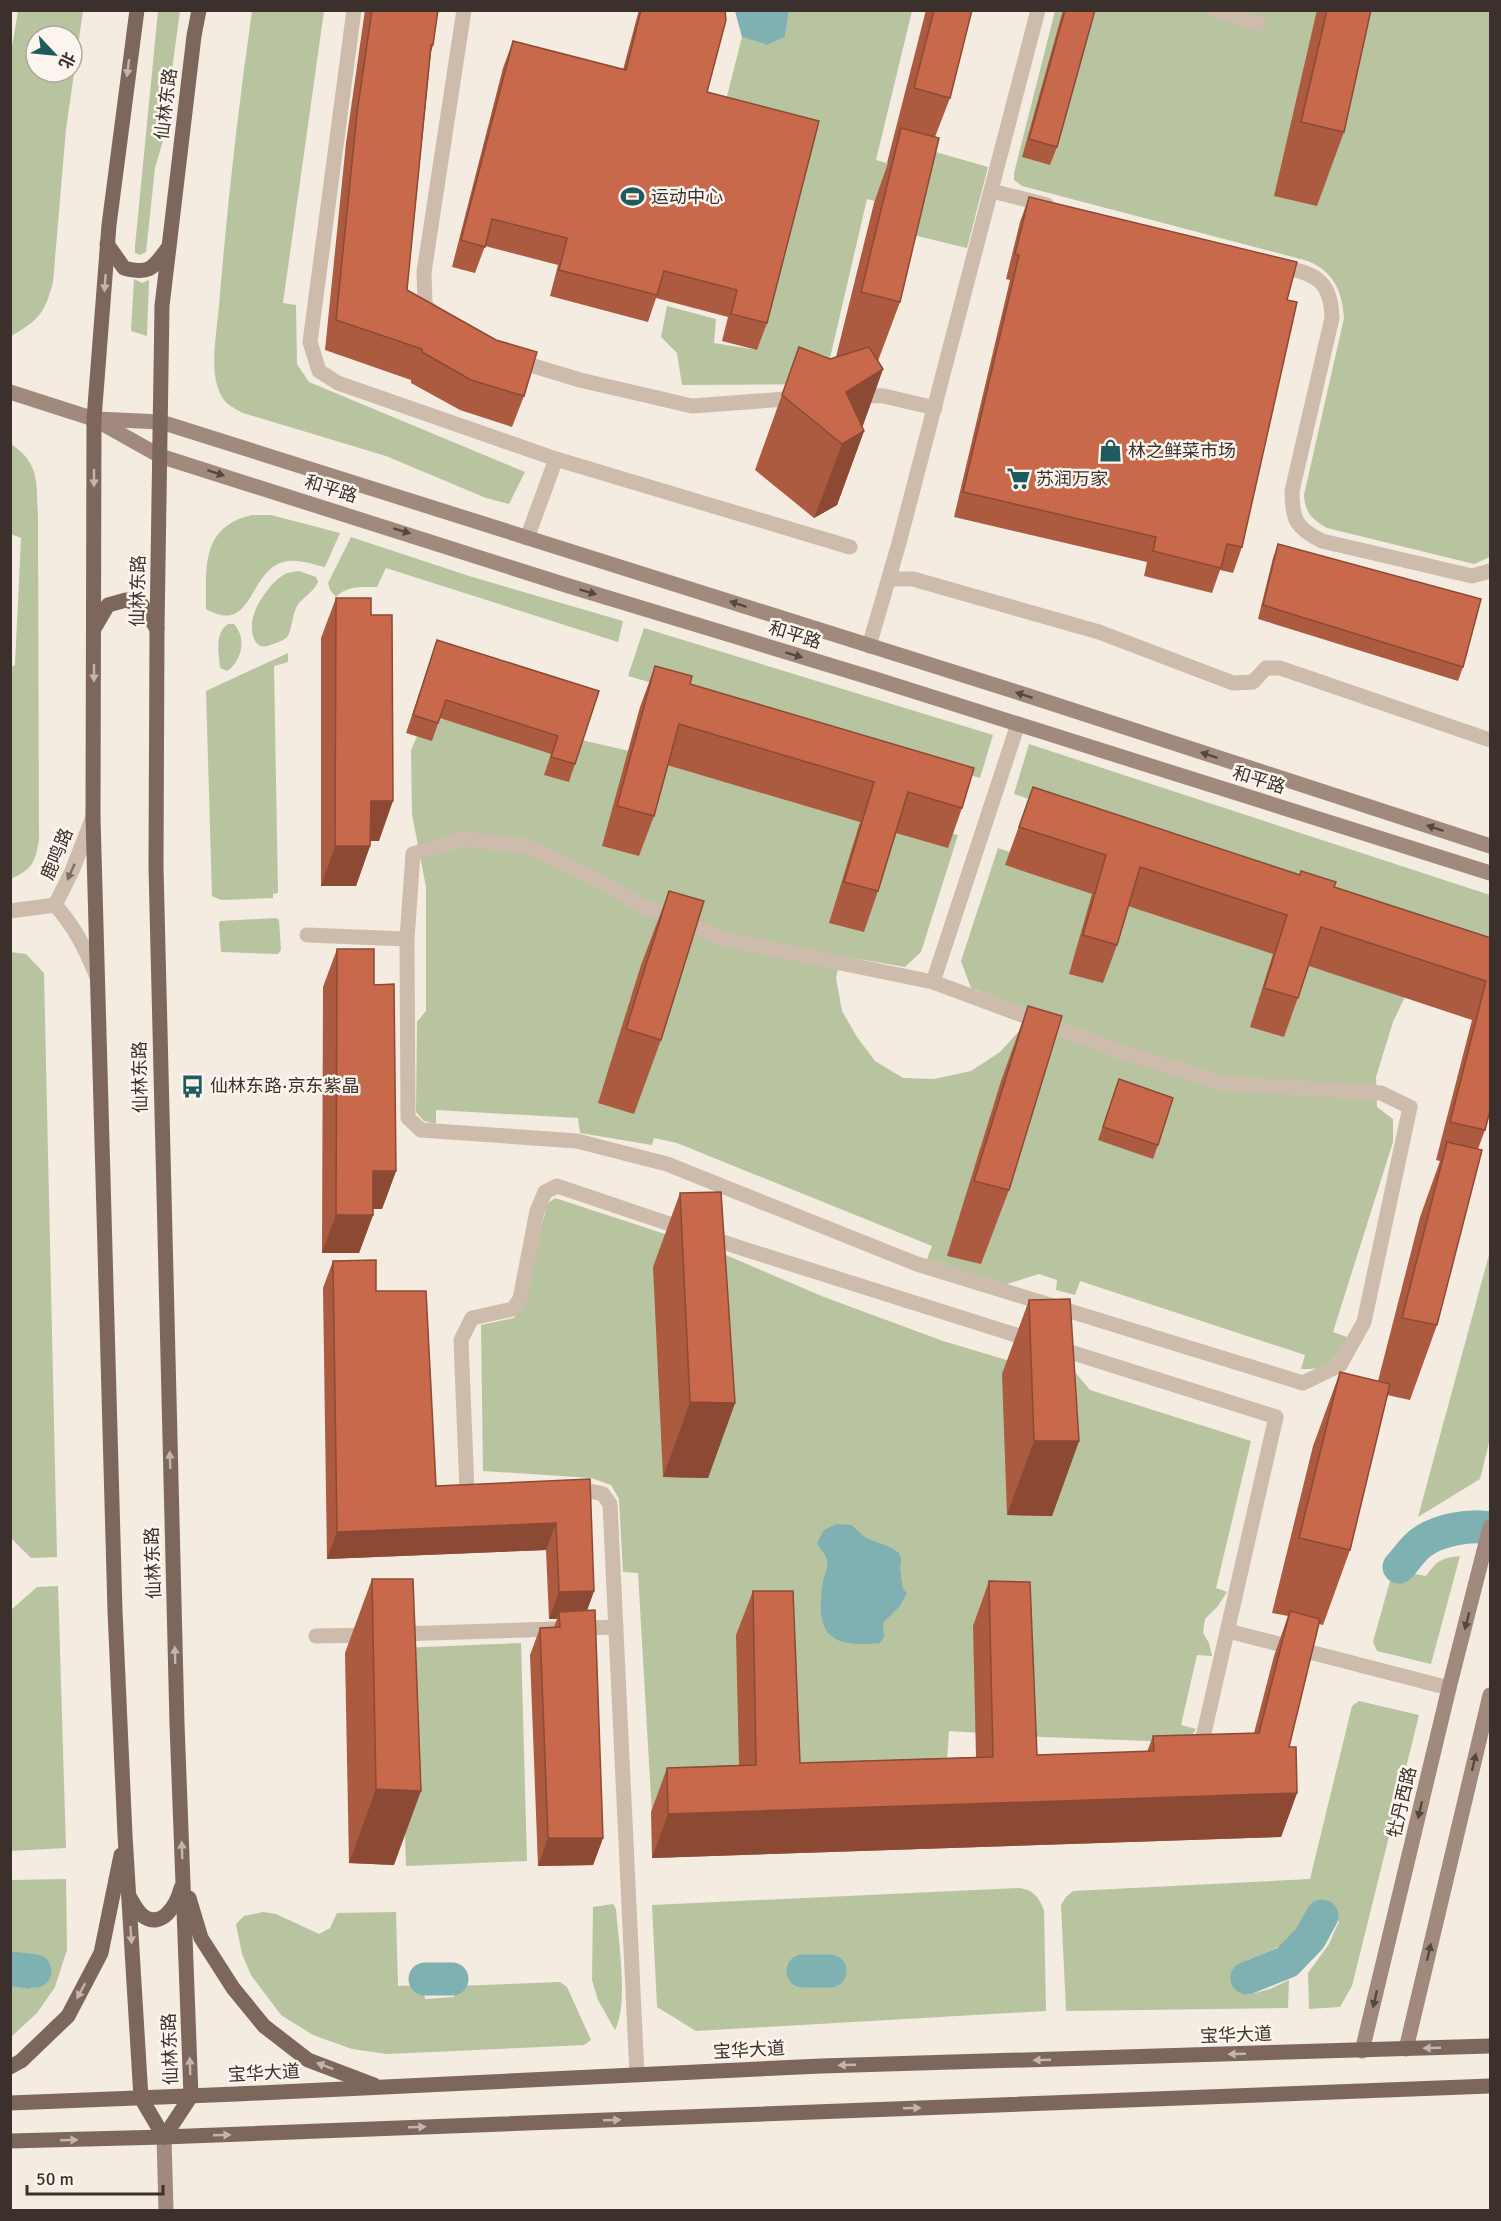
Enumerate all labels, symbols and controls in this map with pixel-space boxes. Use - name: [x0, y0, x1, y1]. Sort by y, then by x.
- north arrow: [24, 24, 84, 84]
- text: 北: [54, 49, 79, 72]
- one-way arrow: [124, 59, 133, 78]
- street label: 仙林东路: [151, 67, 181, 141]
- sports icon: 运动中心: [620, 184, 646, 210]
- place label: 运动中心: [651, 186, 723, 208]
- one-way arrow: [100, 273, 109, 292]
- shop icon: 林之鲜菜市场: [1097, 438, 1123, 464]
- place label: 林之鲜菜市场: [1128, 440, 1236, 462]
- supermarket icon: 苏润万家: [1005, 466, 1031, 492]
- one-way arrow: [89, 468, 99, 487]
- place label: 苏润万家: [1036, 468, 1108, 490]
- one-way arrow: [207, 469, 225, 478]
- street label: 和平路: [302, 471, 360, 507]
- one-way arrow: [393, 527, 411, 536]
- street label: 仙林东路: [126, 555, 150, 627]
- one-way arrow: [579, 588, 597, 597]
- one-way arrow: [729, 599, 747, 608]
- street label: 和平路: [766, 617, 824, 653]
- one-way arrow: [785, 651, 803, 660]
- one-way arrow: [89, 663, 99, 682]
- one-way arrow: [1015, 689, 1033, 699]
- one-way arrow: [1200, 749, 1218, 759]
- street label: 和平路: [1230, 762, 1288, 798]
- one-way arrow: [1426, 822, 1444, 832]
- street label: 鹿鸣路: [36, 825, 78, 883]
- one-way arrow: [66, 863, 76, 881]
- street label: 仙林东路: [128, 1041, 152, 1113]
- bus stop icon: 仙林东路·京东紫晶: [179, 1073, 205, 1099]
- place label: 仙林东路·京东紫晶: [210, 1075, 359, 1097]
- one-way arrow: [165, 1451, 175, 1470]
- street label: 仙林东路: [141, 1527, 165, 1599]
- one-way arrow: [1461, 1611, 1471, 1630]
- one-way arrow: [171, 1646, 180, 1665]
- one-way arrow: [1470, 1753, 1480, 1771]
- street label: 牡丹西路: [1383, 1764, 1421, 1840]
- one-way arrow: [1415, 1801, 1424, 1820]
- one-way arrow: [177, 1841, 187, 1860]
- one-way arrow: [127, 1926, 136, 1945]
- one-way arrow: [1425, 1942, 1435, 1961]
- one-way arrow: [76, 1983, 86, 2000]
- one-way arrow: [1369, 1990, 1379, 2009]
- street label: 仙林东路: [158, 2013, 182, 2085]
- street label: 宝华大道: [1200, 2023, 1272, 2047]
- street label: 宝华大道: [712, 2037, 786, 2063]
- one-way arrow: [1423, 2044, 1442, 2053]
- one-way arrow: [1228, 2049, 1247, 2059]
- one-way arrow: [1033, 2055, 1052, 2064]
- one-way arrow: [185, 2057, 194, 2076]
- street label: 宝华大道: [227, 2060, 301, 2086]
- one-way arrow: [838, 2060, 857, 2070]
- one-way arrow: [316, 2061, 334, 2071]
- one-way arrow: [902, 2103, 921, 2112]
- one-way arrow: [602, 2115, 621, 2124]
- one-way arrow: [408, 2123, 427, 2132]
- one-way arrow: [213, 2131, 232, 2140]
- one-way arrow: [59, 2135, 78, 2145]
- scale bar: [27, 2158, 164, 2196]
- text: 50 m: [36, 2168, 74, 2190]

